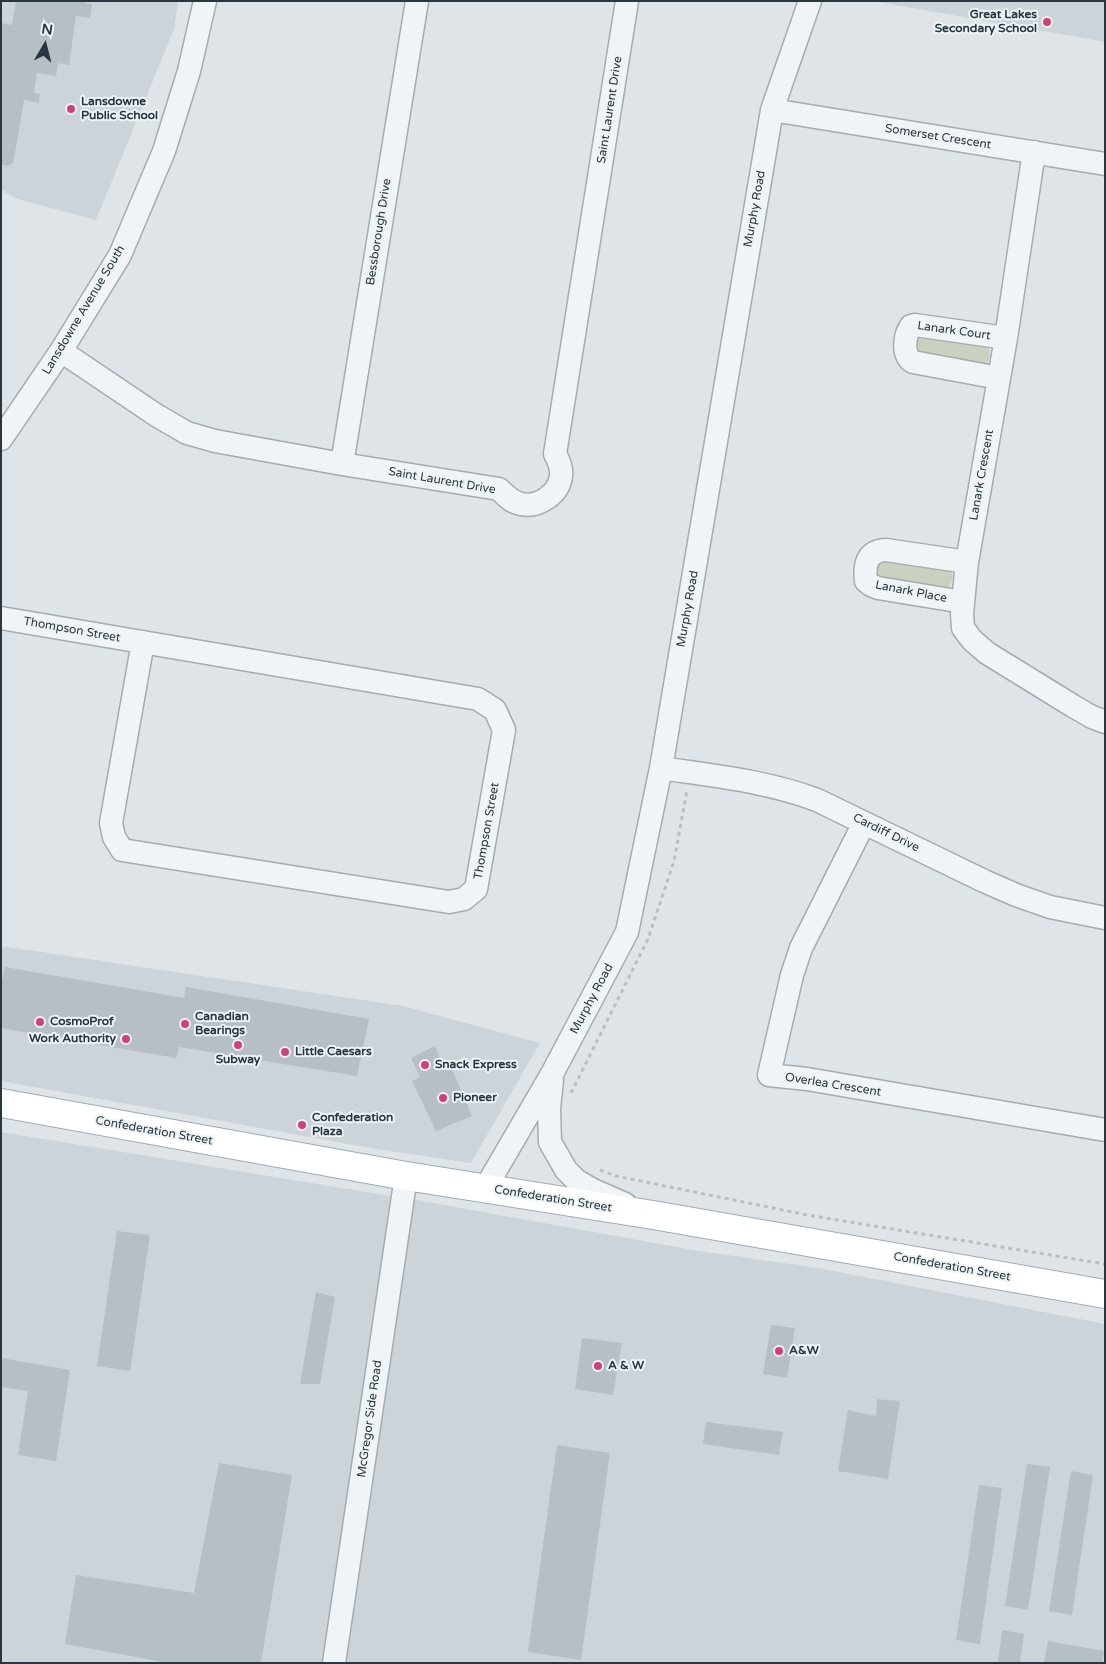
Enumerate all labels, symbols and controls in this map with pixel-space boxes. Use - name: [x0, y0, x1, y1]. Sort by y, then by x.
- place label: Great Lakes Secondary School: [935, 8, 1037, 36]
- marker: Great Lakes Secondary School: [1041, 16, 1053, 28]
- north arrow: [20, 20, 70, 70]
- text: N: [40, 20, 54, 39]
- street label: Saint Laurent Drive: [594, 55, 626, 165]
- place label: Lansdowne Public School: [81, 95, 158, 123]
- marker: Lansdowne Public School: [65, 103, 77, 115]
- street label: Somerset Crescent: [884, 121, 992, 153]
- street label: Murphy Road: [741, 169, 769, 249]
- street label: Bessborough Drive: [363, 178, 395, 286]
- street label: Lansdowne Avenue South: [40, 243, 128, 377]
- street label: Lanark Court: [916, 319, 992, 343]
- street label: Lanark Crescent: [967, 428, 997, 522]
- street label: Saint Laurent Drive: [387, 464, 497, 498]
- street label: Murphy Road: [674, 569, 702, 649]
- street label: Lanark Place: [874, 578, 948, 606]
- street label: Thompson Street: [22, 614, 122, 646]
- street label: Thompson Street: [471, 781, 503, 881]
- street label: Cardiff Drive: [850, 811, 922, 855]
- street label: Murphy Road: [567, 961, 617, 1037]
- place label: Canadian Bearings: [195, 1010, 249, 1038]
- place label: CosmoProf: [50, 1015, 114, 1029]
- marker: CosmoProf: [34, 1016, 46, 1028]
- marker: Canadian Bearings: [179, 1018, 191, 1030]
- place label: Work Authority: [29, 1032, 116, 1046]
- marker: Work Authority: [120, 1033, 132, 1045]
- marker: Subway: [232, 1039, 244, 1051]
- place label: Little Caesars: [295, 1045, 372, 1059]
- marker: Little Caesars: [279, 1046, 291, 1058]
- place label: Subway: [216, 1053, 260, 1067]
- place label: Snack Express: [435, 1058, 517, 1072]
- marker: Snack Express: [419, 1059, 431, 1071]
- street label: Overlea Crescent: [784, 1070, 882, 1100]
- place label: Pioneer: [453, 1091, 497, 1105]
- marker: Pioneer: [437, 1092, 449, 1104]
- place label: Confederation Plaza: [312, 1111, 393, 1139]
- street label: Confederation Street: [94, 1114, 214, 1148]
- marker: Confederation Plaza: [296, 1119, 308, 1131]
- street label: Confederation Street: [493, 1183, 613, 1215]
- street label: Confederation Street: [892, 1250, 1012, 1284]
- place label: A&W: [789, 1344, 819, 1358]
- marker: A&W: [773, 1345, 785, 1357]
- street label: McGregor Side Road: [355, 1359, 385, 1479]
- place label: A & W: [608, 1359, 644, 1373]
- marker: A & W: [592, 1360, 604, 1372]

